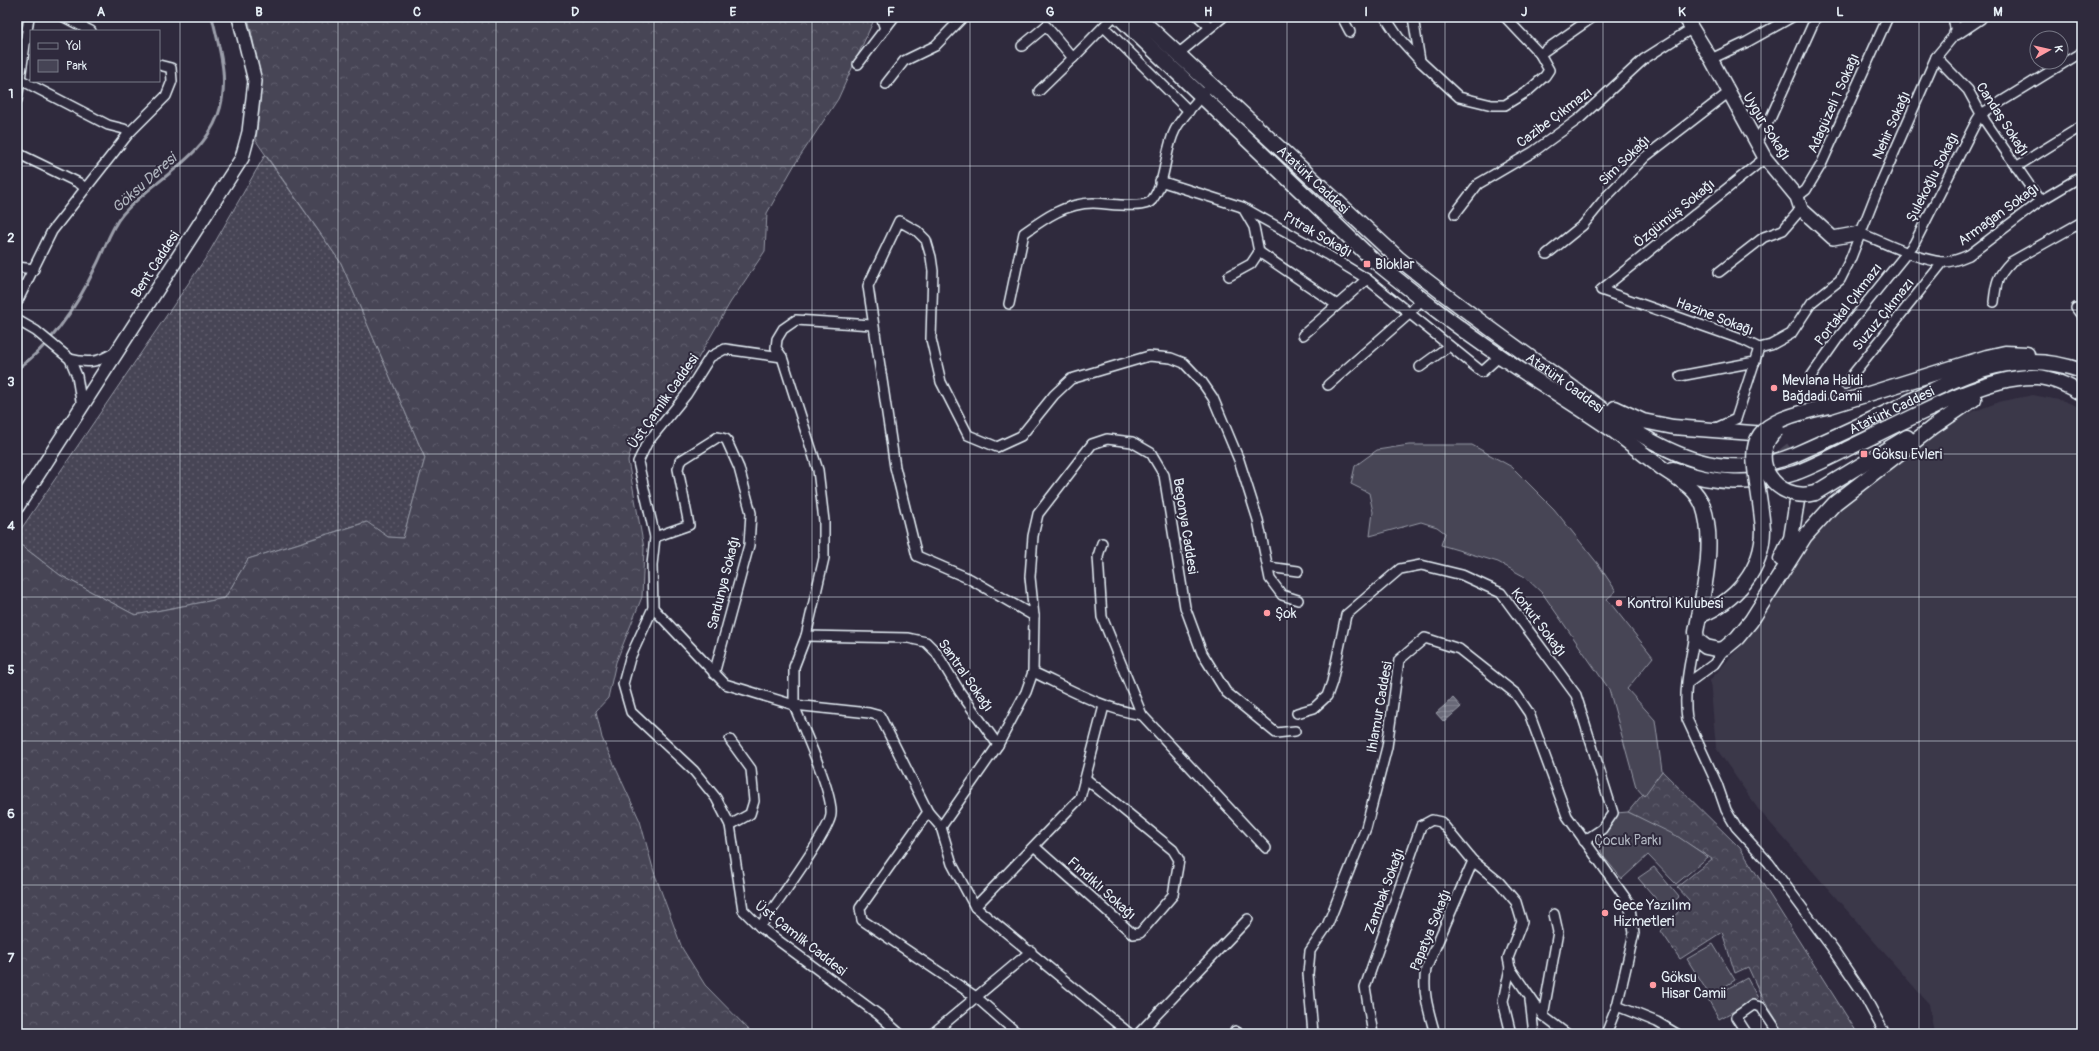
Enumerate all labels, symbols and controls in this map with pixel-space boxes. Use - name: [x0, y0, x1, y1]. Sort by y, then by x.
- text: A: [97, 4, 106, 20]
- text: B: [255, 4, 263, 20]
- text: C: [413, 4, 421, 20]
- text: D: [571, 4, 579, 20]
- text: E: [730, 4, 737, 20]
- text: F: [887, 4, 895, 20]
- text: G: [1046, 4, 1055, 20]
- text: H: [1204, 4, 1212, 20]
- text: I: [1364, 4, 1368, 20]
- text: J: [1521, 4, 1527, 20]
- text: K: [1678, 4, 1686, 20]
- text: L: [1836, 4, 1844, 20]
- text: M: [1993, 4, 2003, 20]
- legend: [30, 30, 160, 82]
- north arrow: [2029, 30, 2069, 70]
- text: Yol: [65, 39, 81, 54]
- text: K: [2052, 44, 2065, 53]
- street label: Adagüzeli 1 Sokaḡı: [1804, 51, 1863, 156]
- text: Park: [66, 59, 87, 74]
- street label: Candaş Sokağı: [1972, 79, 2033, 159]
- street label: Cazibe Çıkmazı: [1513, 83, 1595, 151]
- text: 1: [8, 86, 14, 102]
- street label: Uygur Sokağı: [1739, 89, 1794, 163]
- street label: Nehir Sokağı: [1869, 89, 1914, 162]
- street label: Şulekoğlu Sokaḡı: [1903, 130, 1962, 225]
- street label: Sim Sokağı: [1595, 132, 1654, 189]
- street label: Atatürk Caddesi: [1273, 142, 1353, 218]
- water label: Göksu Deresi: [108, 148, 182, 217]
- street label: Özgümüş Sokağı: [1630, 175, 1718, 251]
- street label: Armaḡan Sokaḡı: [1955, 179, 2042, 249]
- street label: Pıtrak Sokağı: [1280, 208, 1355, 261]
- street label: Bent Caddesi: [128, 227, 183, 301]
- text: 2: [7, 230, 15, 246]
- place label: Bloklar: [1375, 256, 1414, 273]
- marker: Bloklar: [1362, 259, 1372, 269]
- street label: Portakal Çıkmazı: [1811, 260, 1886, 349]
- street label: Suzuz Çıkmazı: [1849, 275, 1918, 354]
- street label: Hazine Sokaḡı: [1674, 294, 1756, 339]
- street label: Atatürk Caddesi: [1522, 349, 1608, 417]
- street label: Üst Çamlik Caddesi: [624, 350, 703, 452]
- place label: Mevlana Halidi Bağdadi Camii: [1782, 372, 1863, 405]
- text: 3: [7, 374, 15, 390]
- street label: Atatürk Caddesi: [1846, 382, 1937, 438]
- marker: Mevlana Halidi Bağdadi Camii: [1769, 383, 1779, 393]
- place label: Göksu Evleri: [1872, 446, 1943, 463]
- marker: Göksu Evleri: [1859, 449, 1869, 459]
- street label: Begonya Caddesi: [1170, 477, 1202, 576]
- text: 4: [7, 518, 15, 534]
- street label: Sardunya Sokağı: [704, 535, 743, 632]
- street label: Korkut Sokağı: [1507, 585, 1570, 660]
- place label: Kontrol Kulubesi: [1627, 595, 1724, 612]
- marker: Kontrol Kulubesi: [1614, 598, 1624, 608]
- place label: Şok: [1275, 605, 1297, 622]
- marker: Şok: [1262, 608, 1272, 618]
- street label: Santral Sokağı: [934, 636, 997, 715]
- street label: Ihlamur Caddesi: [1363, 660, 1396, 754]
- text: 5: [7, 662, 15, 678]
- text: 6: [7, 806, 15, 822]
- park label: Çocuk Parkı: [1594, 832, 1662, 849]
- street label: Zambak Sokağı: [1361, 846, 1408, 936]
- street label: Fındıklı Sokağı: [1064, 853, 1139, 923]
- street label: Papatya Sokağı: [1406, 887, 1455, 974]
- street label: Üst Çamlik Caddesi: [752, 897, 850, 980]
- place label: Gece Yazılım Hizmetleri: [1613, 897, 1691, 930]
- marker: Gece Yazılım Hizmetleri: [1600, 908, 1610, 918]
- text: 7: [8, 950, 15, 966]
- place label: Göksu Hisar Camii: [1661, 969, 1726, 1002]
- marker: Göksu Hisar Camii: [1648, 980, 1658, 990]

